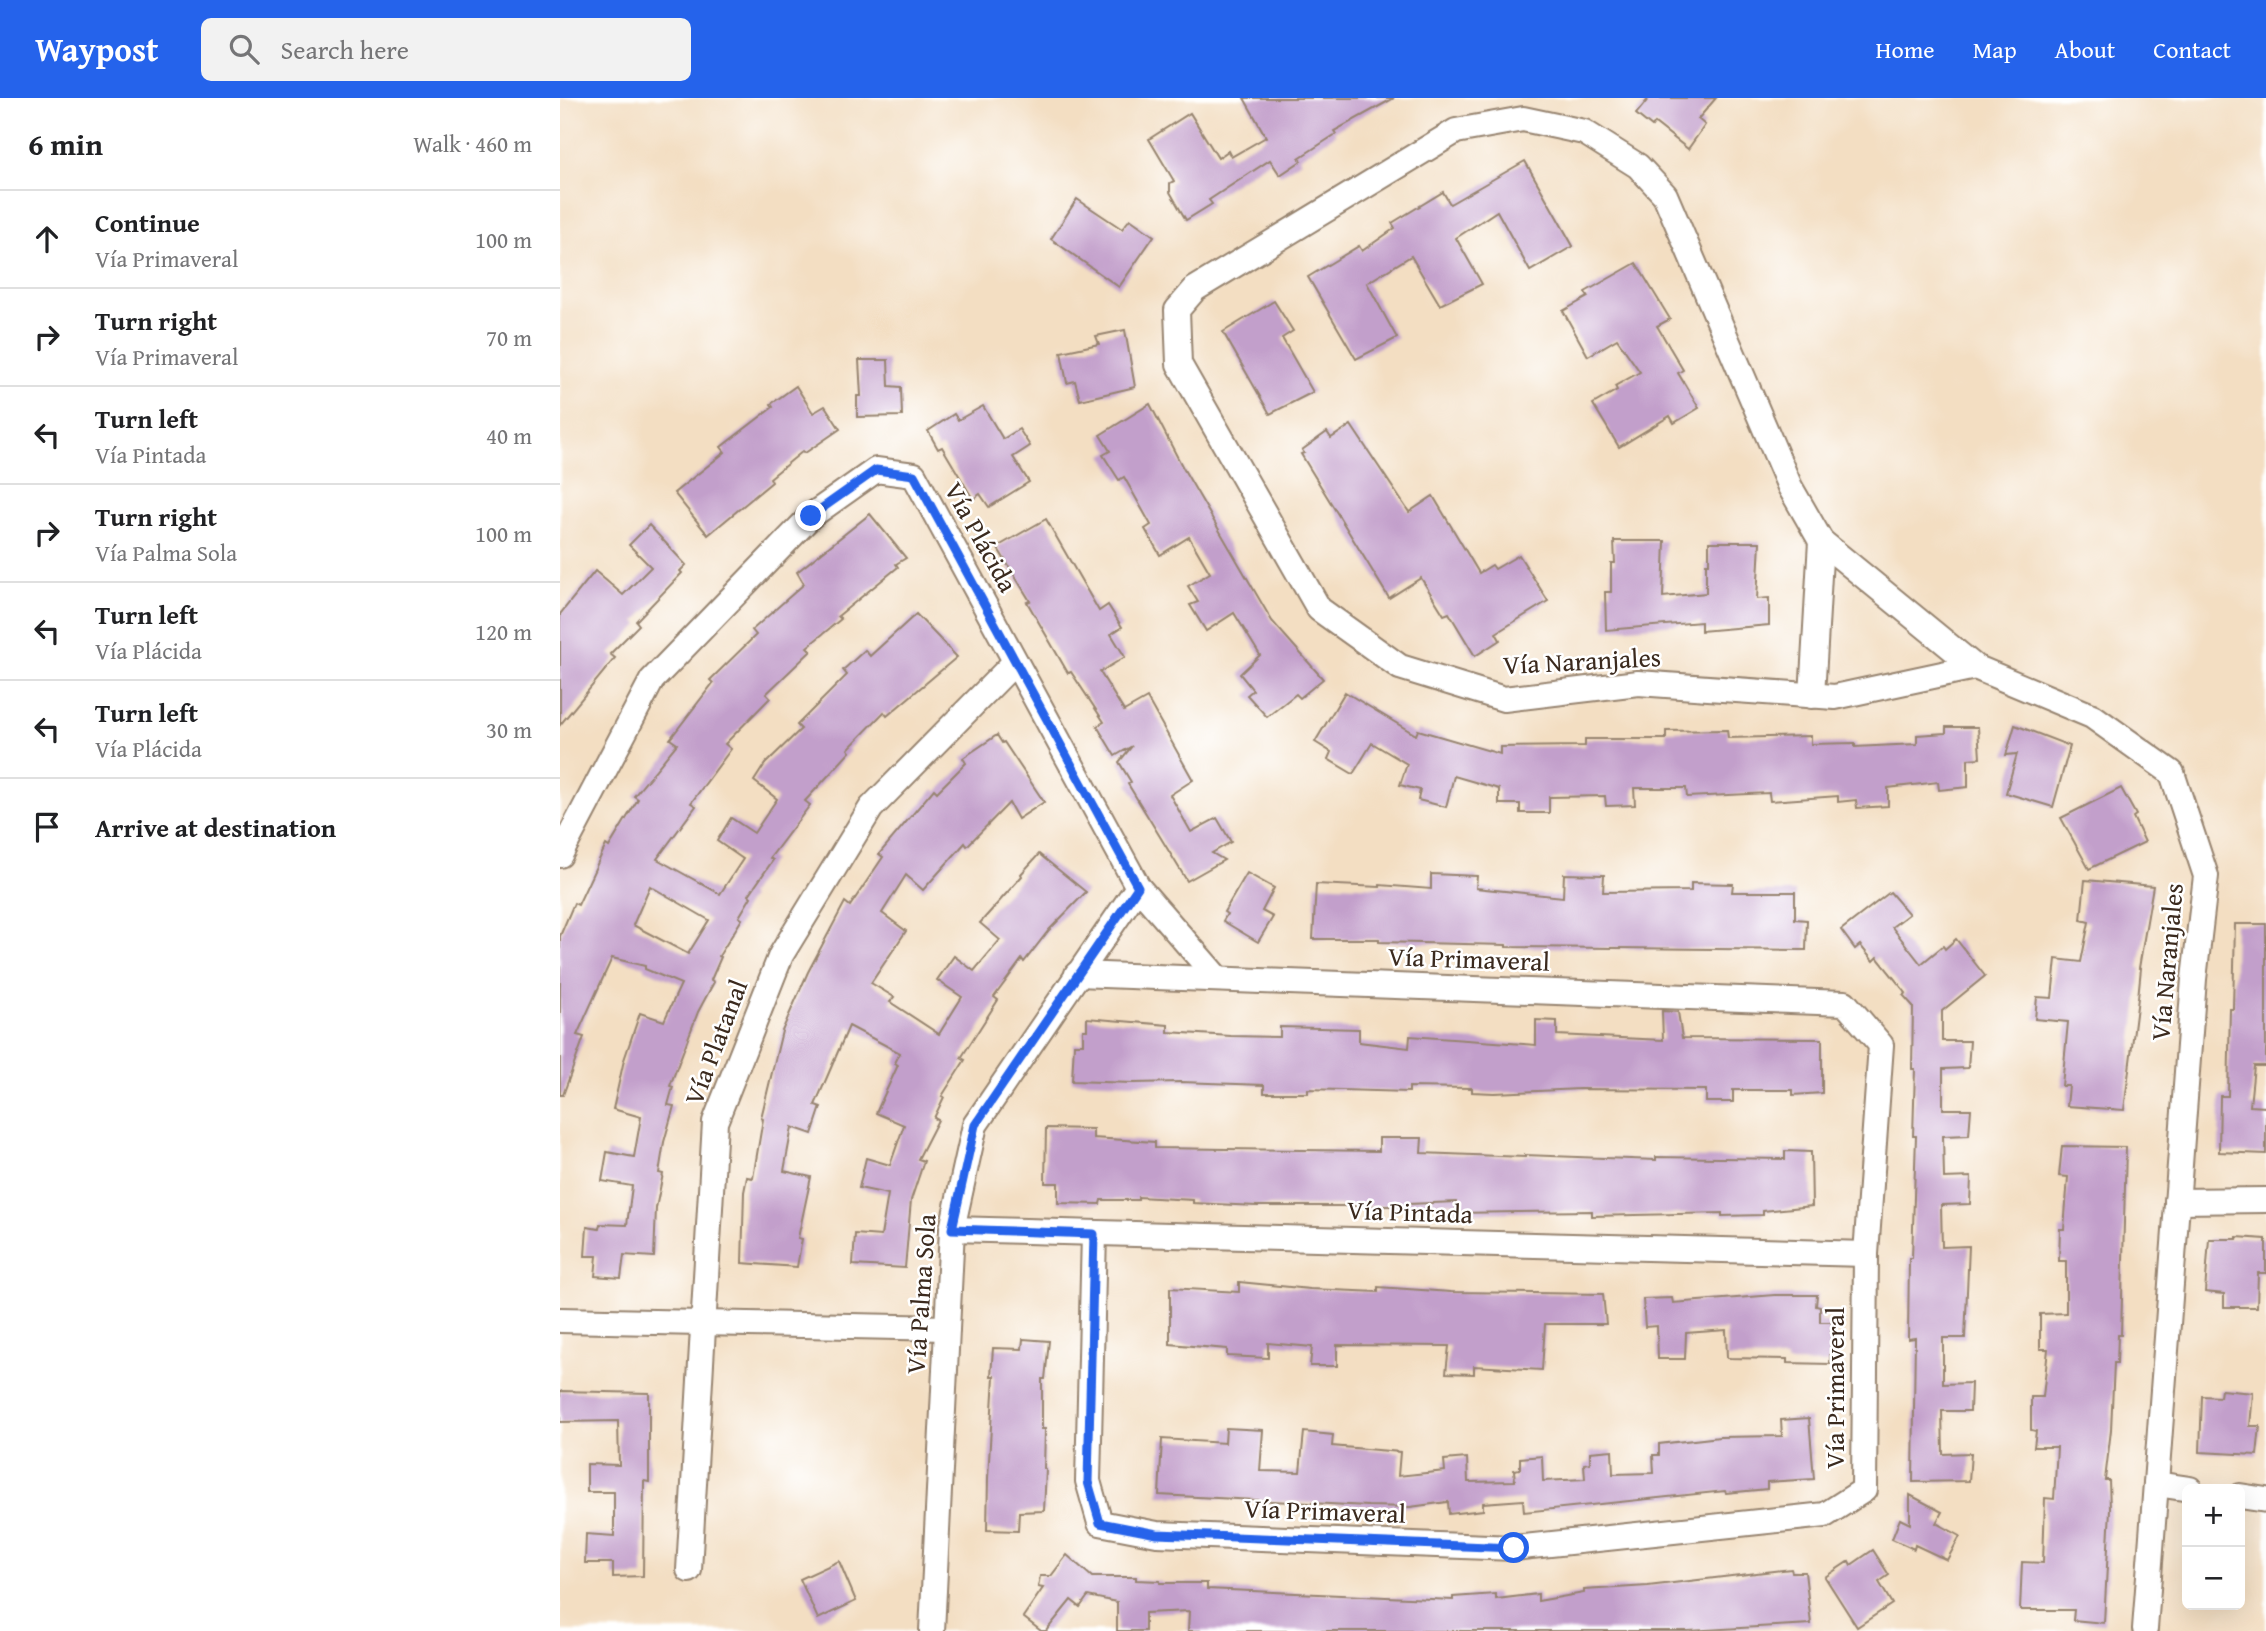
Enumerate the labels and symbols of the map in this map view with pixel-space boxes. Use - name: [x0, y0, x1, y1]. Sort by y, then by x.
- street label: Vía Plácida: [935, 474, 1028, 600]
- route end: [795, 500, 826, 531]
- street label: Vía Naranjales: [1502, 637, 1662, 684]
- street label: Vía Naranjales: [2140, 882, 2193, 1042]
- street label: Vía Primaveral: [1387, 936, 1551, 981]
- street label: Vía Platanal: [674, 973, 757, 1110]
- street label: Vía Pintada: [1346, 1190, 1474, 1233]
- street label: Vía Palma Sola: [895, 1212, 946, 1375]
- street label: Vía Primaveral: [1815, 1307, 1854, 1469]
- street label: Vía Primaveral: [1243, 1488, 1407, 1533]
- route start: [1498, 1532, 1529, 1563]

